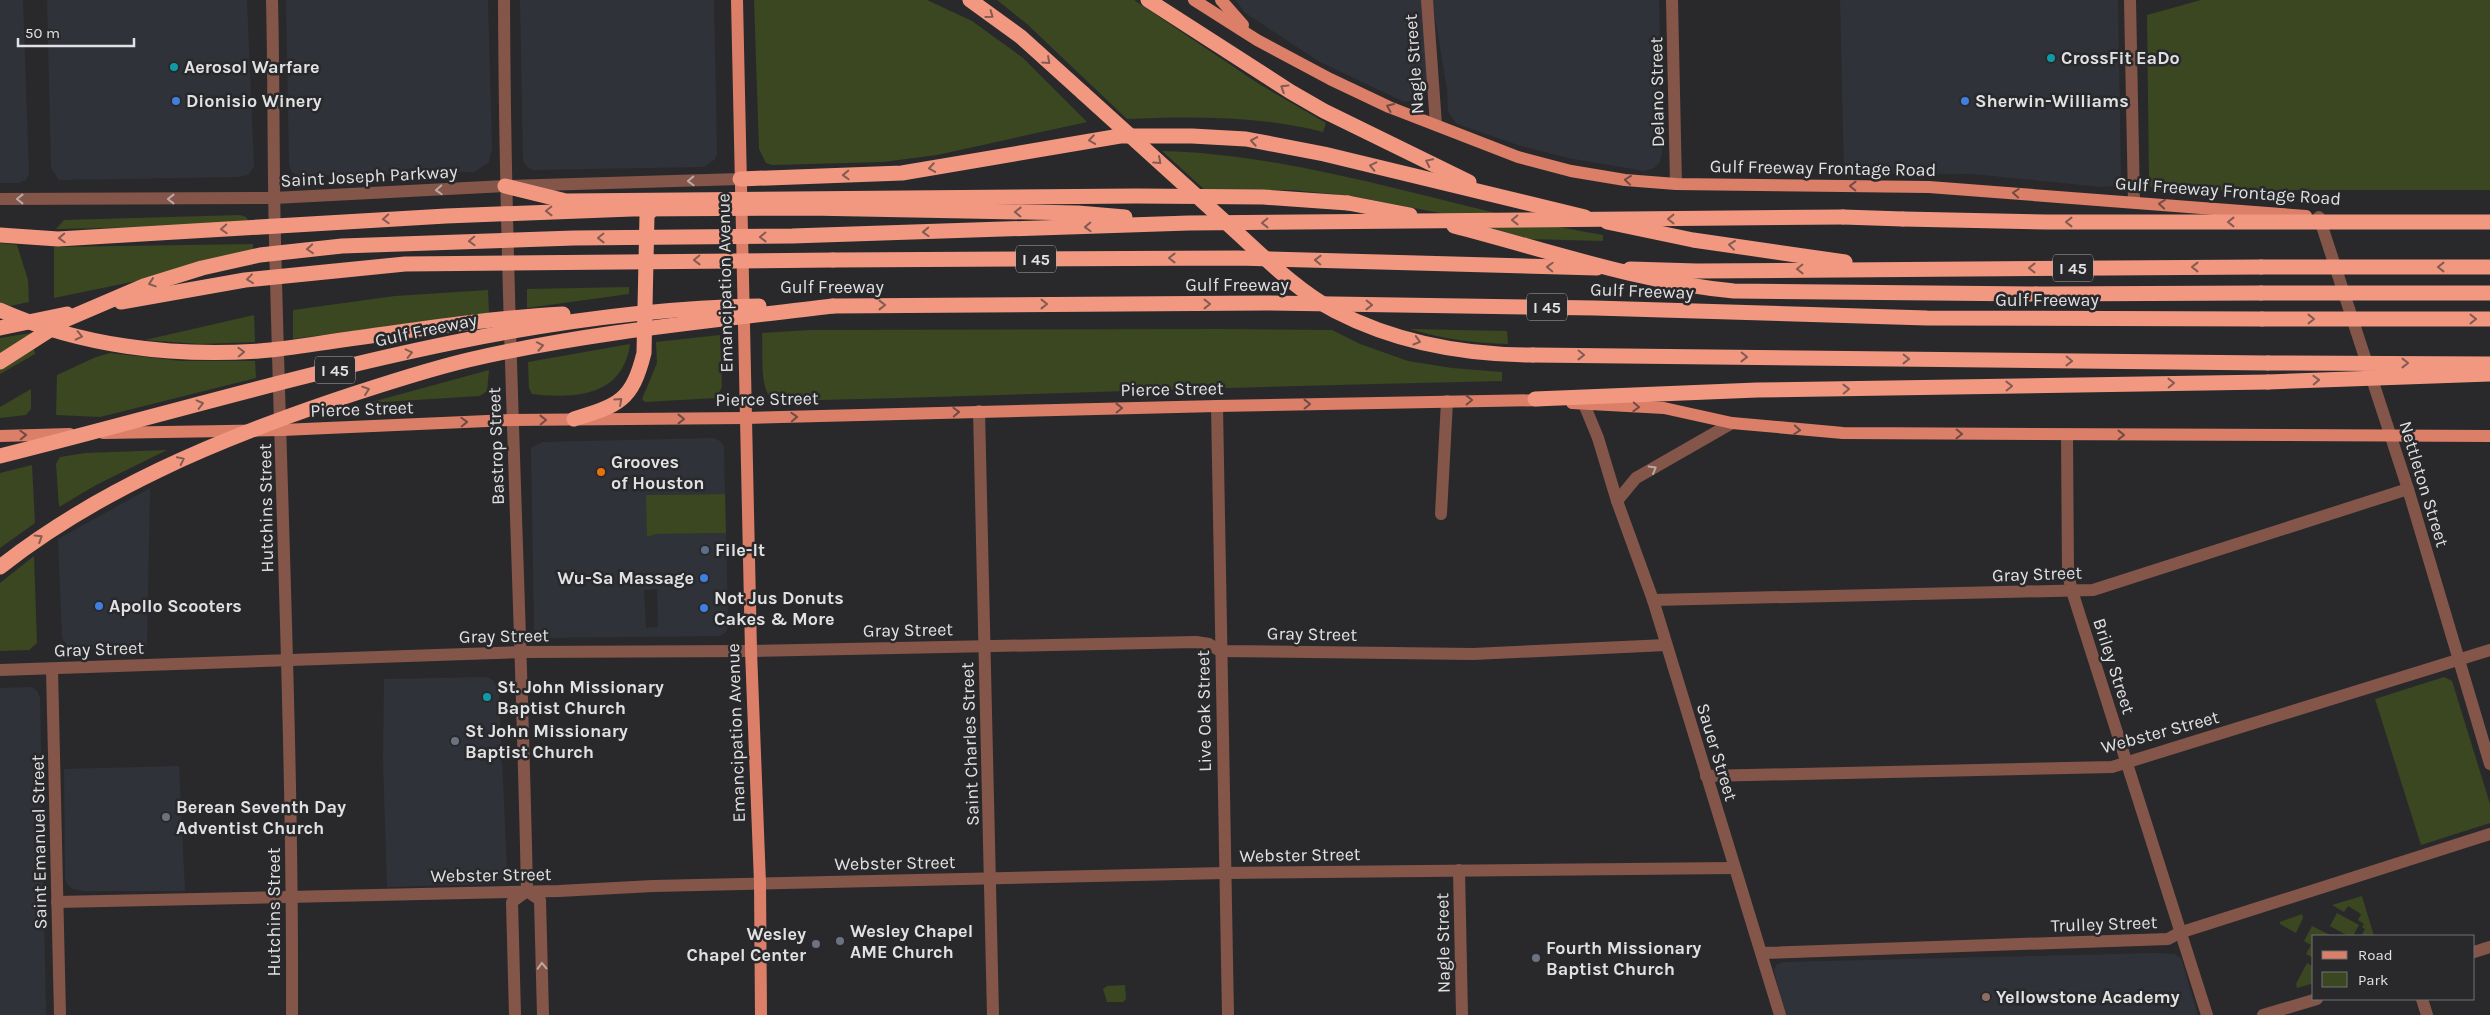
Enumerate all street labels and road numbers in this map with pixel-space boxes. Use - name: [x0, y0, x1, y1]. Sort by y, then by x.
- street label: Nagle Street: [1400, 13, 1428, 115]
- street label: Delano Street: [1645, 36, 1669, 147]
- street label: Gulf Freeway Frontage Road: [1710, 155, 1936, 181]
- street label: Saint Joseph Parkway: [280, 160, 459, 192]
- street label: Gulf Freeway Frontage Road: [2114, 172, 2342, 210]
- street label: Emancipation Avenue: [712, 193, 738, 373]
- road number: I 45: [1016, 245, 1056, 272]
- road number: I 45: [2053, 254, 2093, 282]
- street label: Gulf Freeway: [1185, 274, 1289, 296]
- street label: Gulf Freeway: [780, 276, 884, 298]
- street label: Gulf Freeway: [1590, 278, 1695, 304]
- street label: Gulf Freeway: [1995, 289, 2099, 311]
- road number: I 45: [1527, 294, 1567, 320]
- street label: Gulf Freeway: [373, 308, 480, 352]
- road number: I 45: [315, 356, 355, 384]
- street label: Pierce Street: [1120, 377, 1224, 401]
- street label: Bastrop Street: [483, 386, 509, 505]
- street label: Pierce Street: [715, 387, 819, 411]
- street label: Pierce Street: [310, 396, 414, 422]
- street label: Nettleton Street: [2394, 418, 2454, 550]
- street label: Hutchins Street: [254, 443, 278, 573]
- street label: Gray Street: [1992, 561, 2083, 587]
- street label: Briley Street: [2088, 615, 2140, 717]
- street label: Gray Street: [863, 618, 953, 642]
- street label: Gray Street: [1267, 622, 1357, 646]
- street label: Gray Street: [459, 624, 549, 648]
- street label: Gray Street: [54, 636, 145, 662]
- street label: Emancipation Avenue: [722, 643, 750, 823]
- street label: Live Oak Street: [1192, 650, 1216, 772]
- street label: Saint Charles Street: [956, 662, 984, 826]
- street label: Sauer Street: [1692, 700, 1742, 804]
- street label: Webster Street: [2099, 706, 2222, 758]
- street label: Saint Emanuel Street: [26, 754, 52, 930]
- street label: Webster Street: [1239, 843, 1361, 867]
- street label: Hutchins Street: [263, 847, 285, 977]
- street label: Webster Street: [834, 851, 956, 875]
- street label: Webster Street: [430, 863, 552, 887]
- street label: Nagle Street: [1431, 892, 1455, 993]
- street label: Trulley Street: [2050, 911, 2158, 937]

